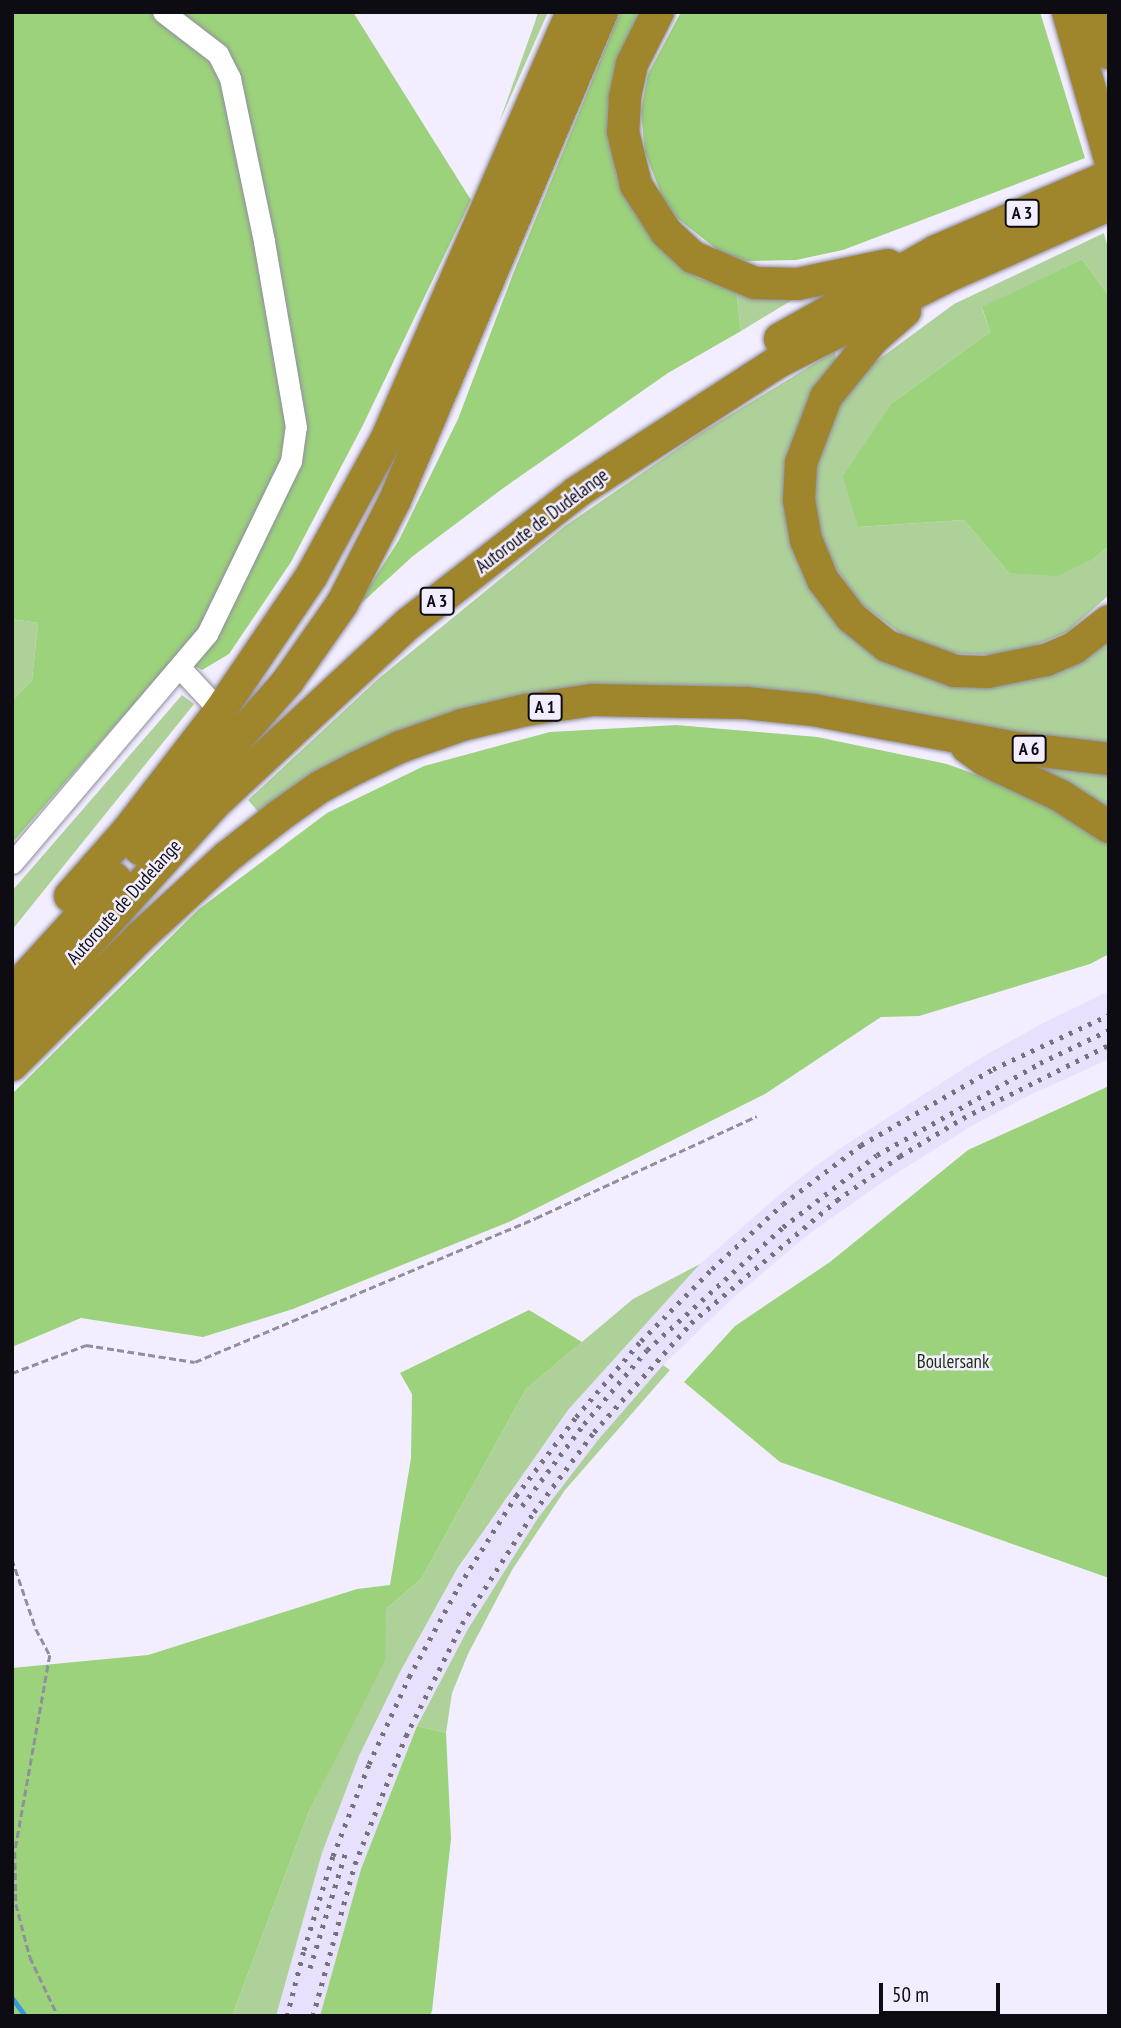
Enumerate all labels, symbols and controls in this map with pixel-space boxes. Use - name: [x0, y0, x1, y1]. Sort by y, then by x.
- road number: A 3: [1003, 198, 1041, 228]
- street label: Autoroute de Dudelange: [471, 464, 613, 578]
- road number: A 3: [418, 586, 456, 616]
- road number: A 1: [526, 692, 564, 722]
- road number: A 6: [1010, 734, 1048, 764]
- street label: Autoroute de Dudelange: [62, 835, 186, 969]
- park label: Boulersank: [917, 1351, 989, 1373]
- scale bar: [883, 1968, 1004, 2012]
- text: 50 m: [892, 1981, 929, 2008]

